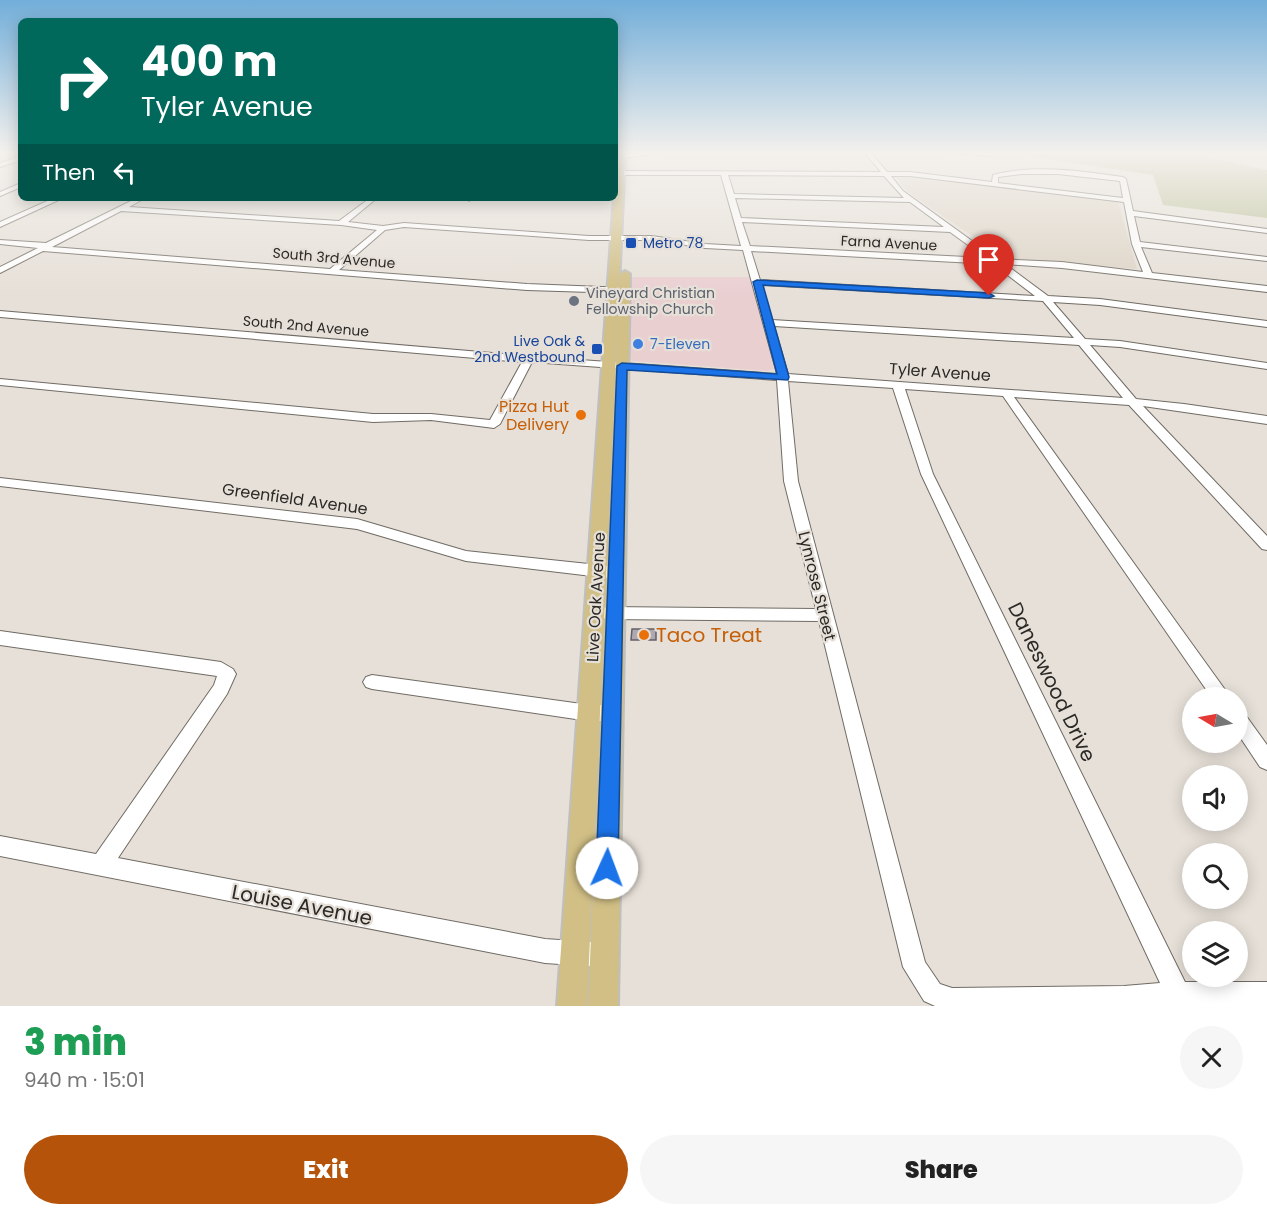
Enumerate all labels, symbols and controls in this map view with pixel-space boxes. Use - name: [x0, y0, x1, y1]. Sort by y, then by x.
- text: 400 m: [141, 32, 278, 91]
- icon: right: [42, 42, 120, 120]
- text: Tyler Avenue: [141, 88, 313, 125]
- icon: left: [108, 156, 141, 189]
- text: Then: [42, 157, 96, 188]
- street label: Farna Avenue: [840, 230, 938, 256]
- place label: Metro 78: [643, 233, 703, 253]
- pin: [963, 234, 1014, 296]
- marker: Metro 78: [624, 236, 638, 250]
- street label: South 3rd Avenue: [272, 243, 397, 273]
- icon: arrive: [972, 243, 1005, 276]
- place label: Vineyard Christian Fellowship Church: [586, 283, 715, 319]
- marker: Vineyard Christian Fellowship Church: [567, 294, 581, 308]
- street label: South 2nd Avenue: [242, 311, 370, 342]
- place label: Live Oak & 2nd Westbound: [474, 331, 586, 367]
- place label: 7-Eleven: [650, 334, 710, 354]
- marker: 7-Eleven: [631, 337, 645, 351]
- marker: Live Oak & 2nd Westbound: [590, 342, 604, 356]
- street label: Tyler Avenue: [888, 357, 992, 387]
- place label: Pizza Hut Delivery: [499, 395, 569, 436]
- marker: Pizza Hut Delivery: [574, 408, 588, 422]
- street label: Greenfield Avenue: [221, 477, 369, 521]
- street label: Lynrose Street: [792, 529, 842, 643]
- street label: Live Oak Avenue: [581, 531, 611, 663]
- street label: Daneswood Drive: [1001, 598, 1103, 766]
- place label: Taco Treat: [656, 621, 762, 649]
- marker: Taco Treat: [637, 628, 651, 642]
- north arrow: [1182, 687, 1248, 753]
- map controls: [1182, 687, 1248, 987]
- button: sound: [1182, 765, 1248, 831]
- position arrow: [575, 836, 639, 900]
- button: search: [1182, 843, 1248, 909]
- street label: Louise Avenue: [229, 878, 375, 932]
- button: layers: [1182, 921, 1248, 987]
- text: 3 min: [24, 1017, 127, 1068]
- button: close: [1180, 1026, 1243, 1089]
- text: 940 m · 15:01: [24, 1066, 145, 1094]
- button: Exit: [24, 1135, 628, 1204]
- button: Share: [640, 1135, 1243, 1204]

